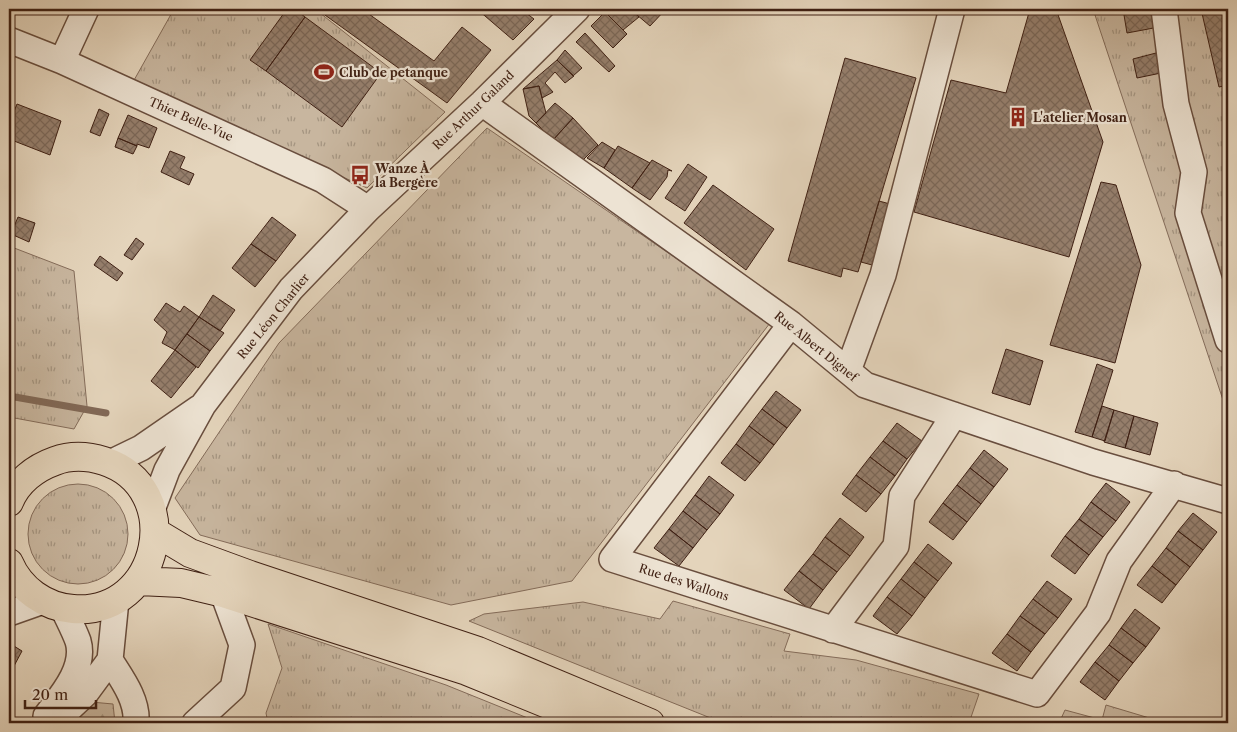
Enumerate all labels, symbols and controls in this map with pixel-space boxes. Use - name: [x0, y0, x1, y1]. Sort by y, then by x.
- sports icon: Club de petanque: [313, 61, 335, 83]
- place label: Club de petanque: [339, 65, 448, 80]
- street label: Rue Arthur Galand: [429, 67, 517, 153]
- street label: Thier Belle-Vue: [146, 94, 236, 144]
- building icon: L'atelier Mosan: [1007, 106, 1029, 128]
- place label: L'atelier Mosan: [1033, 110, 1128, 125]
- place label: Wanze À la Bergère: [374, 160, 438, 190]
- bus stop icon: Wanze À la Bergère: [349, 164, 371, 186]
- street label: Rue Léon Charlier: [234, 270, 312, 362]
- street label: Rue Albert Dignef: [771, 308, 862, 385]
- street label: Rue des Wallons: [637, 560, 731, 604]
- scale bar: [25, 677, 96, 709]
- text: 20 m: [32, 685, 68, 704]

